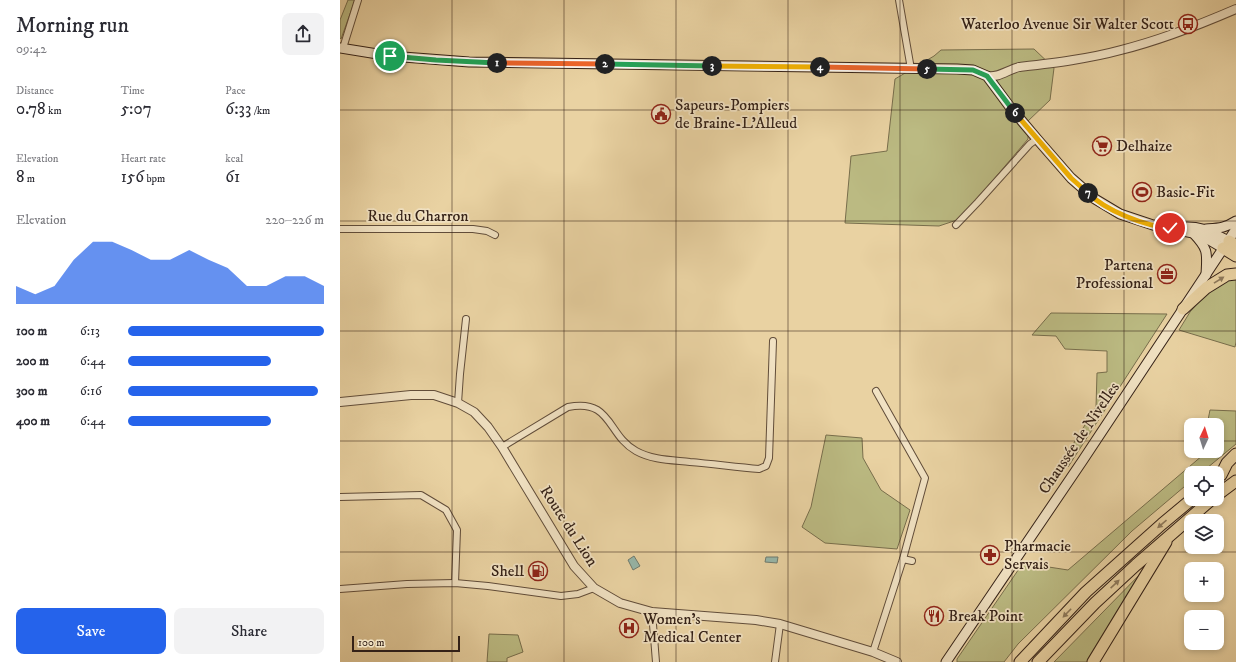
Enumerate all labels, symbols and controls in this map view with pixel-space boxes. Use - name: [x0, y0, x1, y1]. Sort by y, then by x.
- text: Morning run: [16, 12, 129, 39]
- button: share: [282, 13, 324, 55]
- bus stop icon: Waterloo Avenue Sir Walter Scott: [1177, 13, 1199, 35]
- place label: Waterloo Avenue Sir Walter Scott: [960, 14, 1174, 34]
- pin: [373, 39, 407, 73]
- text: 09:42: [16, 41, 47, 57]
- icon: arrive: [379, 45, 401, 67]
- pin: 1: [487, 53, 507, 73]
- pin: 2: [595, 54, 615, 74]
- text: 1: [495, 56, 499, 70]
- pin: 3: [702, 56, 722, 76]
- text: 2: [602, 57, 608, 71]
- pin: 4: [810, 57, 830, 77]
- text: 3: [710, 59, 714, 73]
- pin: 5: [917, 59, 937, 79]
- text: 4: [817, 60, 823, 74]
- text: 5: [924, 62, 930, 76]
- text: Distance: [16, 84, 54, 98]
- text: Time: [121, 84, 145, 98]
- text: Pace: [225, 84, 246, 98]
- place label: Sapeurs-Pompiers de Braine-L'Alleud: [675, 95, 797, 133]
- text: 0.78: [16, 98, 46, 120]
- text: 5:07: [121, 98, 152, 120]
- text: 6:33: [225, 98, 251, 120]
- public building icon: Sapeurs-Pompiers de Braine-L'Alleud: [650, 103, 672, 125]
- pin: 6: [1005, 103, 1025, 123]
- text: km: [46, 104, 62, 118]
- text: /km: [251, 104, 270, 118]
- text: 6: [1012, 106, 1018, 120]
- supermarket icon: Delhaize: [1091, 135, 1113, 157]
- place label: Delhaize: [1116, 136, 1173, 156]
- text: Elevation: [16, 152, 59, 166]
- text: Heart rate: [121, 152, 166, 166]
- text: kcal: [225, 152, 243, 166]
- text: 8: [16, 166, 25, 188]
- text: 156: [121, 166, 144, 188]
- text: 61: [225, 166, 240, 188]
- text: m: [25, 172, 35, 186]
- text: bpm: [144, 172, 165, 186]
- sports icon: Basic-Fit: [1131, 181, 1153, 203]
- place label: Basic-Fit: [1156, 182, 1215, 202]
- pin: 7: [1078, 183, 1098, 203]
- text: 7: [1085, 186, 1091, 200]
- street label: Rue du Charron: [367, 206, 469, 226]
- pin: [1153, 211, 1187, 245]
- text: Elevation: [16, 212, 66, 228]
- text: 220–226 m: [265, 212, 324, 228]
- icon: check: [1159, 217, 1181, 239]
- place label: Partena Professional: [1076, 255, 1153, 293]
- office icon: Partena Professional: [1156, 263, 1178, 285]
- one-way arrow: [1214, 276, 1224, 284]
- text: 100 m: [16, 323, 47, 339]
- text: 6:13: [80, 323, 100, 339]
- text: 200 m: [16, 353, 49, 369]
- text: 6:44: [80, 353, 105, 369]
- street label: Chaussée de Nivelles: [1034, 378, 1124, 498]
- text: 300 m: [16, 383, 47, 399]
- text: 6:16: [80, 383, 102, 399]
- text: 400 m: [16, 413, 50, 429]
- text: 6:44: [80, 413, 105, 429]
- north arrow: [1184, 418, 1224, 458]
- map controls: [1184, 418, 1224, 650]
- button: locate: [1184, 466, 1224, 506]
- street label: Route du Lion: [536, 482, 603, 571]
- button: layers: [1184, 514, 1224, 554]
- one-way arrow: [1156, 519, 1167, 528]
- place label: Pharmacie Servais: [1004, 536, 1071, 574]
- pharmacy icon: Pharmacie Servais: [979, 544, 1001, 566]
- fuel station icon: Shell: [527, 560, 549, 582]
- place label: Shell: [491, 561, 524, 581]
- button: +: [1184, 562, 1224, 602]
- one-way arrow: [1110, 580, 1119, 589]
- restaurant icon: Break Point: [923, 605, 945, 627]
- place label: Break Point: [948, 606, 1023, 626]
- button: Save: [16, 608, 166, 654]
- button: Share: [174, 608, 324, 654]
- one-way arrow: [1062, 608, 1072, 618]
- place label: Women’s Medical Center: [642, 609, 741, 647]
- button: −: [1184, 610, 1224, 650]
- hospital icon: Women’s Medical Center: [618, 617, 640, 639]
- scale bar: [352, 634, 460, 653]
- text: 100 m: [358, 636, 384, 650]

